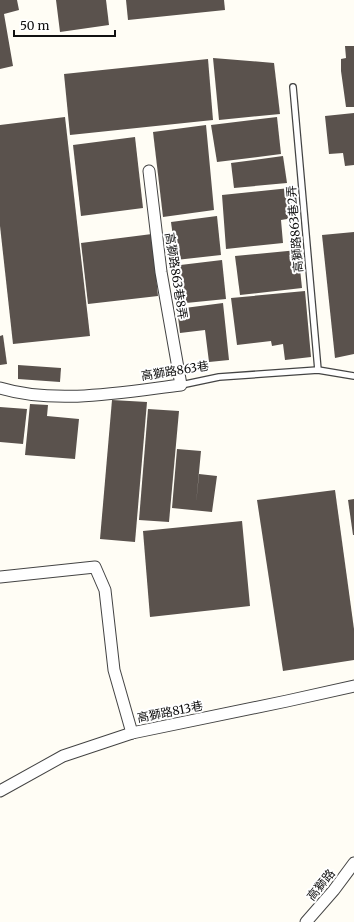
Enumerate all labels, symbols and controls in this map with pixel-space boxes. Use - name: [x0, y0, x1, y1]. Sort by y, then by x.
- scale bar: [14, 12, 115, 38]
- text: 50 m: [20, 18, 49, 33]
- street label: 高獅路863巷2弄: [283, 185, 306, 273]
- street label: 高獅路863巷8弄: [162, 231, 191, 320]
- street label: 高獅路863巷: [140, 358, 210, 383]
- street label: 高獅路813巷: [136, 698, 204, 725]
- street label: 高獅路: [303, 866, 338, 903]

